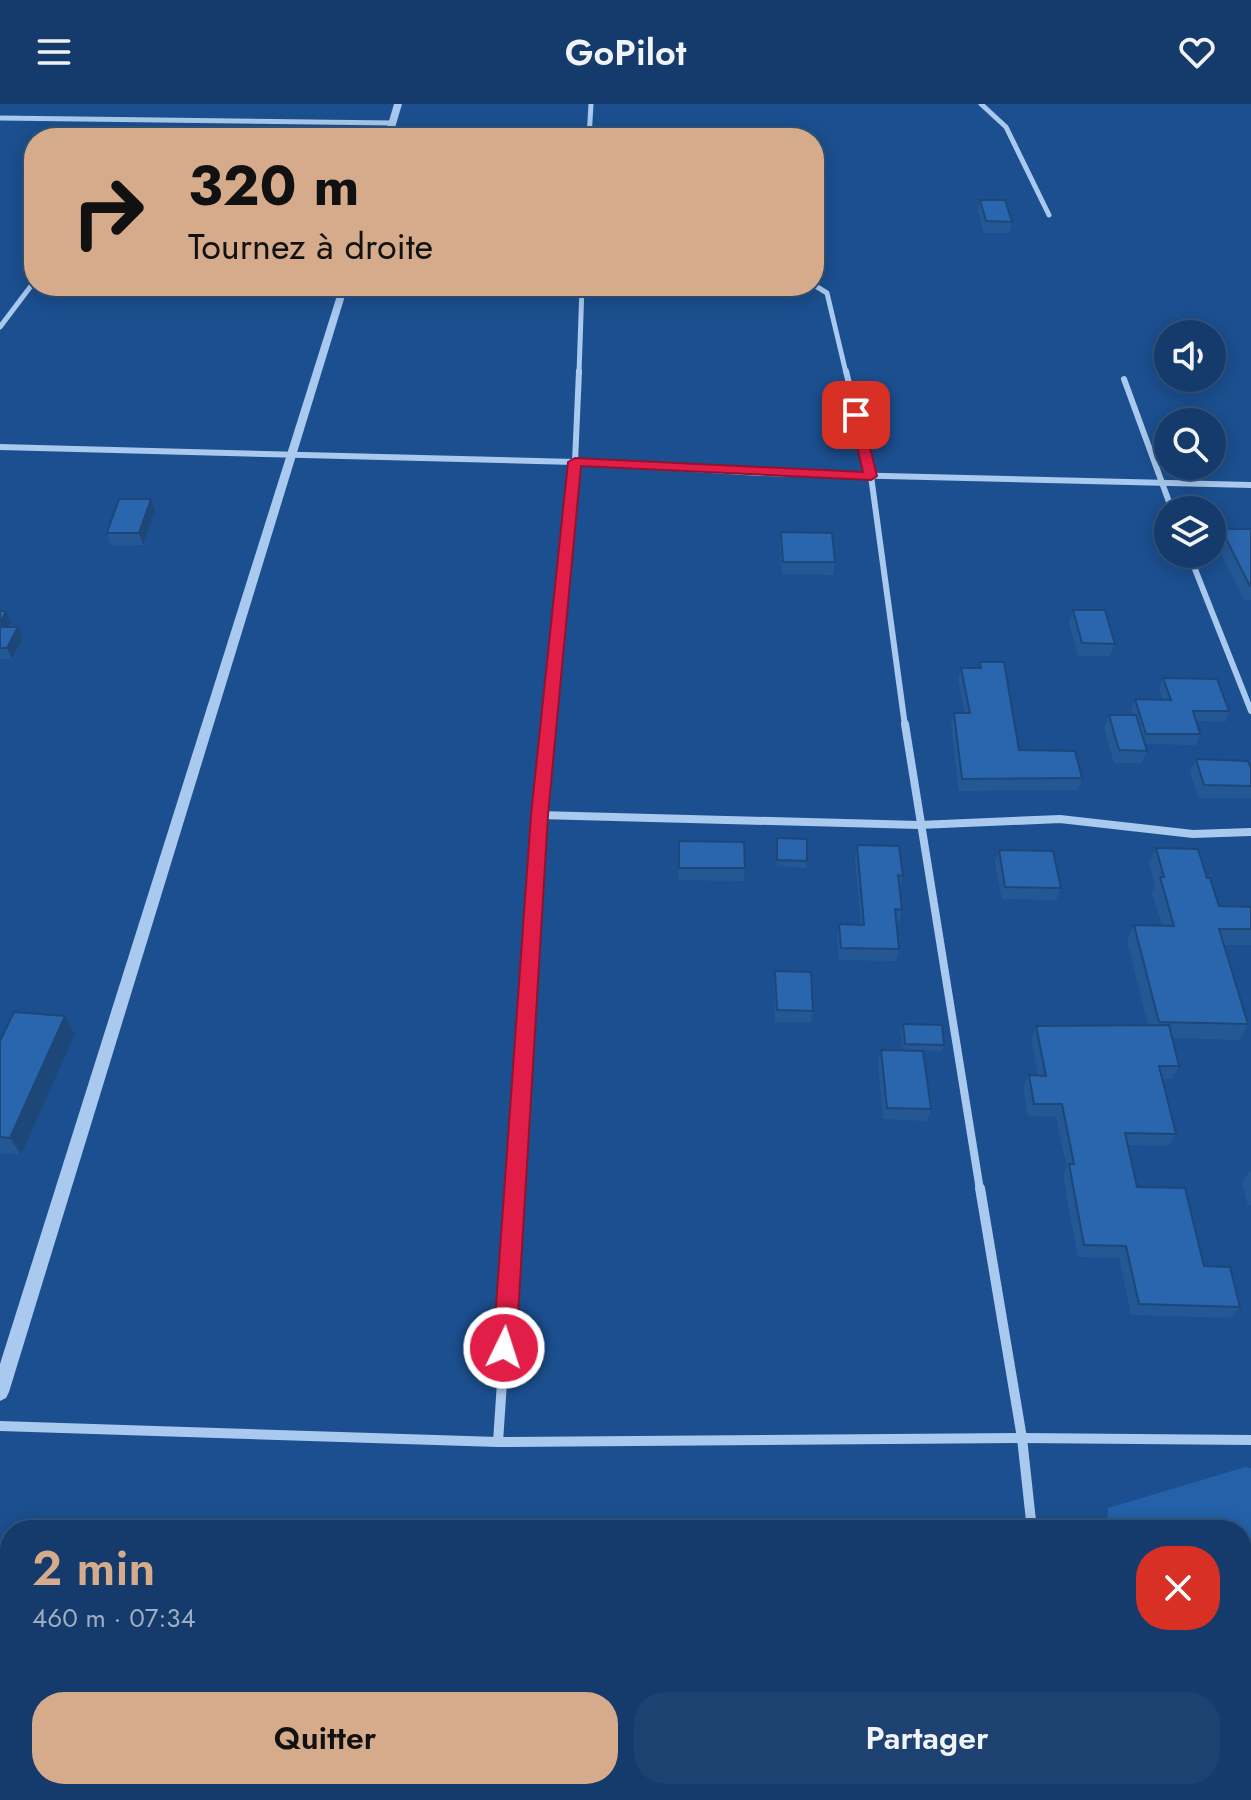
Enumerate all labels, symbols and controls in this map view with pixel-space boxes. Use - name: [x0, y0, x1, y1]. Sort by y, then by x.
- text: GoPilot: [565, 26, 686, 78]
- icon: menu: [32, 30, 76, 74]
- icon: heart: [1175, 30, 1219, 74]
- text: 320 m: [188, 145, 359, 226]
- icon: right: [56, 160, 160, 264]
- text: Tournez à droite: [188, 220, 433, 272]
- map controls: [1154, 320, 1226, 568]
- button: sound: [1154, 320, 1226, 392]
- pin: [822, 381, 890, 449]
- icon: arrive: [834, 393, 878, 437]
- button: search: [1154, 408, 1226, 480]
- button: layers: [1154, 496, 1226, 568]
- position arrow: [462, 1306, 546, 1390]
- text: 2 min: [32, 1534, 155, 1603]
- button: close: [1136, 1546, 1220, 1630]
- text: 460 m · 07:34: [32, 1599, 196, 1637]
- button: Quitter: [32, 1692, 618, 1784]
- button: Partager: [634, 1692, 1220, 1784]

